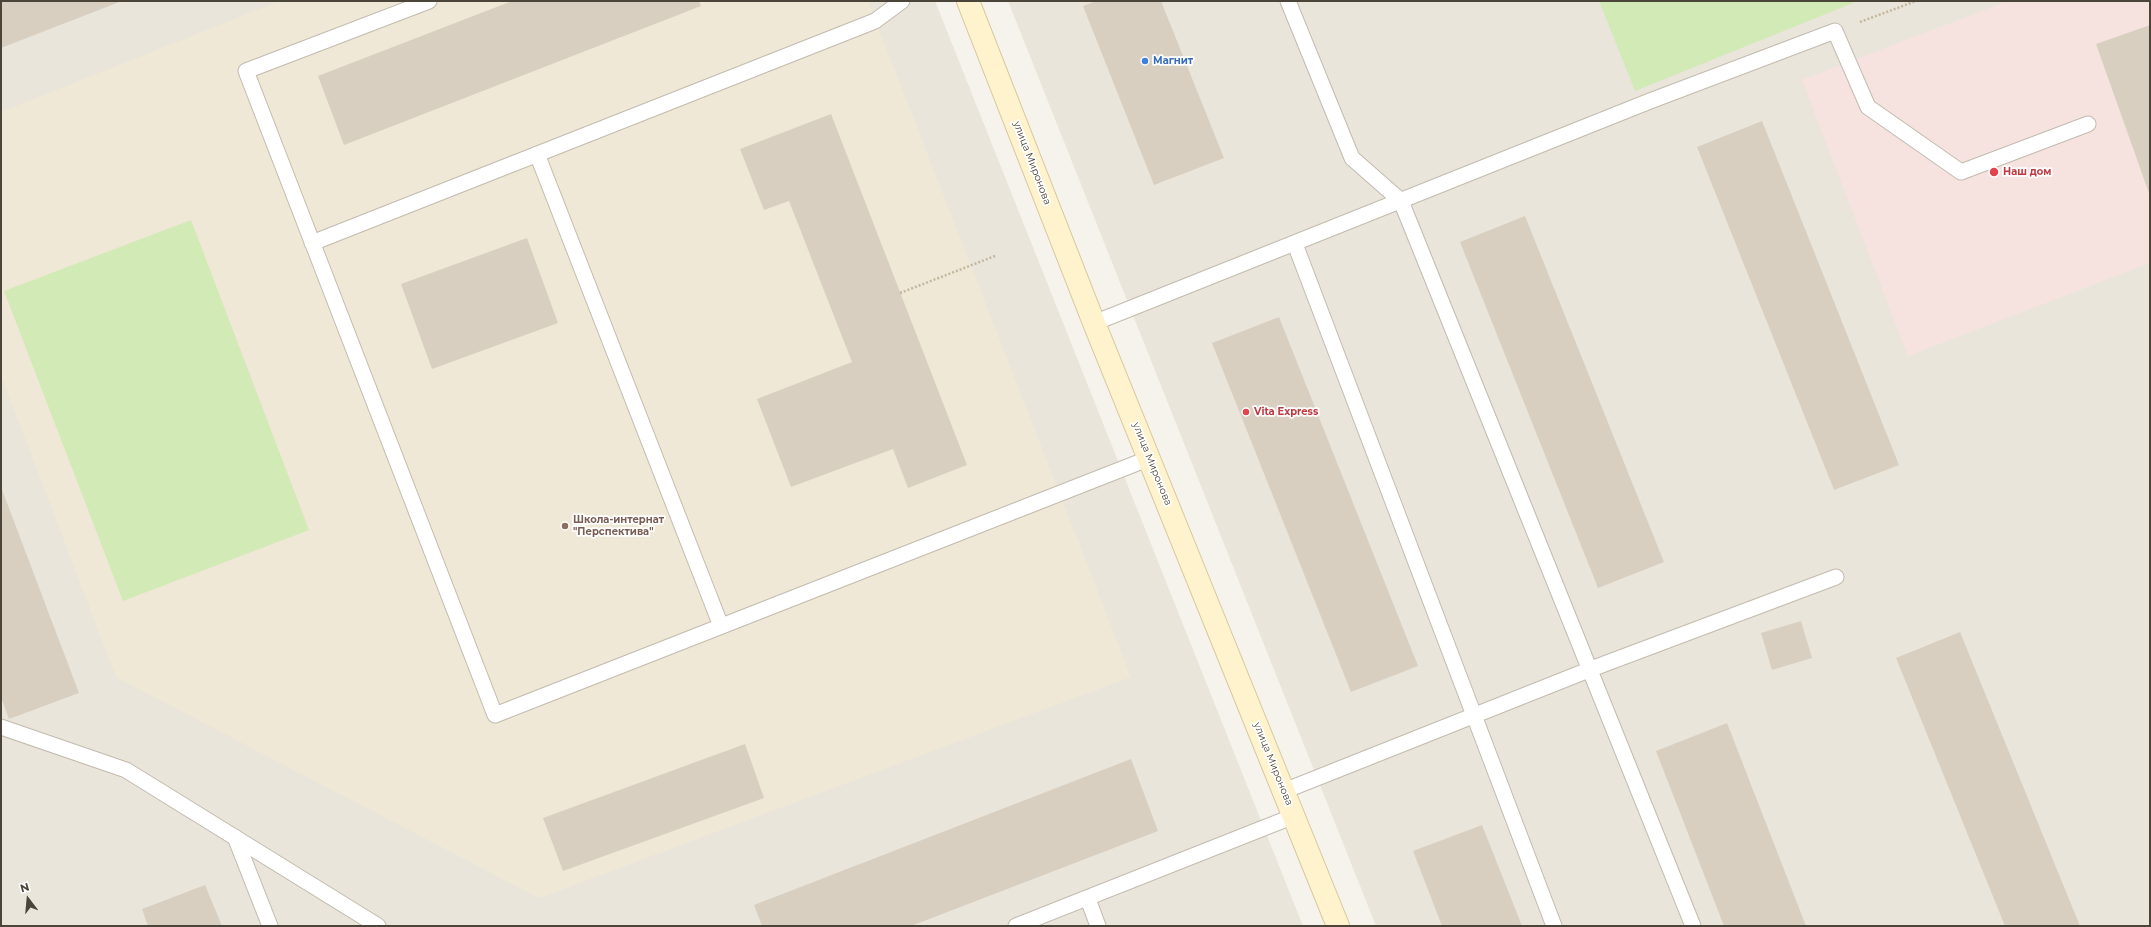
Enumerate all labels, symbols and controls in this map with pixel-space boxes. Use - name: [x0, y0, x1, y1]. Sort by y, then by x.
- place label: Магнит: [1153, 55, 1193, 67]
- marker: Магнит: [1140, 56, 1150, 66]
- street label: улица Миронова: [1011, 119, 1053, 207]
- marker: Наш дом: [1988, 166, 2000, 178]
- place label: Наш дом: [2003, 166, 2051, 178]
- place label: Vita Express: [1254, 406, 1318, 418]
- marker: Vita Express: [1241, 407, 1251, 417]
- street label: улица Миронова: [1130, 421, 1174, 507]
- place label: Школа-интернат "Перспектива": [573, 514, 664, 538]
- marker: Школа-интернат "Перспектива": [560, 521, 570, 531]
- street label: улица Миронова: [1251, 721, 1295, 807]
- north arrow: [8, 879, 48, 919]
- text: N: [18, 880, 31, 895]

